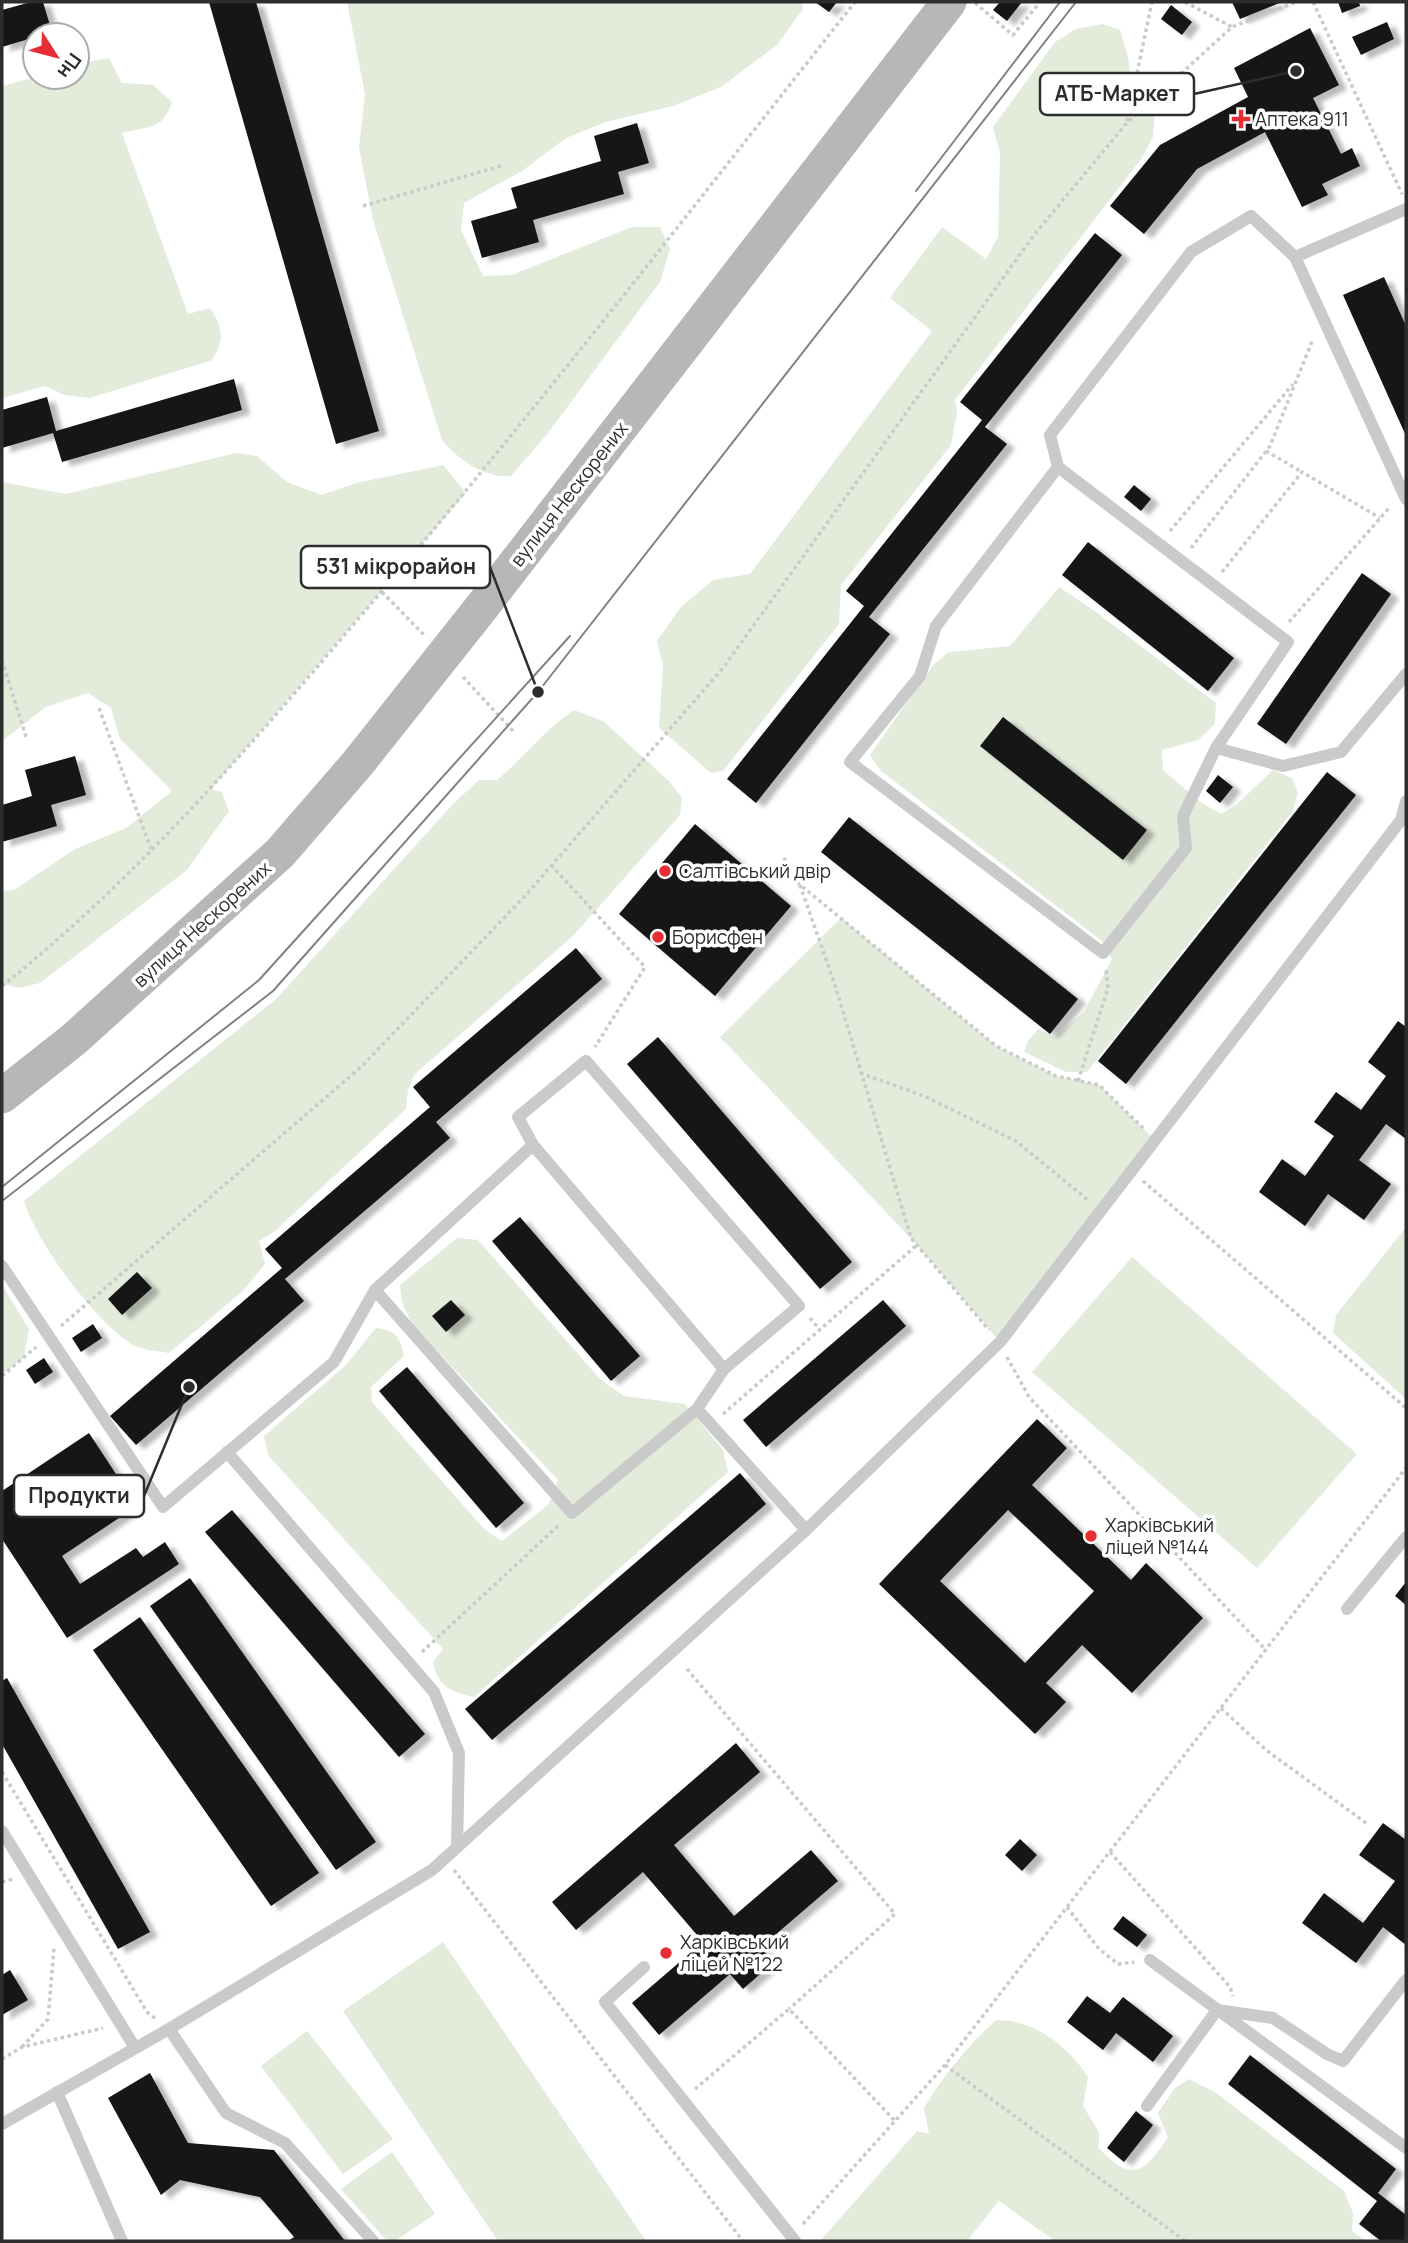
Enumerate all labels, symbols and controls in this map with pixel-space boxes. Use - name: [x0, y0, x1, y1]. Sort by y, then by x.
- north arrow: [21, 21, 91, 91]
- text: Пн: [52, 48, 88, 84]
- callout: АТБ-Маркет: [1040, 73, 1194, 115]
- text: АТБ-Маркет: [1054, 79, 1180, 107]
- place label: Аптека 911: [1255, 106, 1349, 132]
- marker: Аптека 911: [1233, 111, 1249, 127]
- street label: вулиця Нескорених: [504, 416, 634, 572]
- callout: 531 мікрорайон: [301, 546, 490, 588]
- text: 531 мікрорайон: [316, 552, 476, 580]
- street label: вулиця Нескорених: [127, 855, 277, 993]
- place label: Салтівський двір: [679, 858, 831, 884]
- marker: Салтівський двір: [657, 863, 673, 879]
- place label: Борисфен: [672, 924, 763, 950]
- marker: Борисфен: [650, 929, 666, 945]
- callout: Продукти: [14, 1475, 144, 1517]
- text: Продукти: [28, 1481, 130, 1509]
- place label: Харківський ліцей №144: [1105, 1512, 1214, 1560]
- marker: Харківський ліцей №144: [1083, 1528, 1099, 1544]
- place label: Харківський ліцей №122: [680, 1929, 789, 1977]
- marker: Харківський ліцей №122: [658, 1945, 674, 1961]

